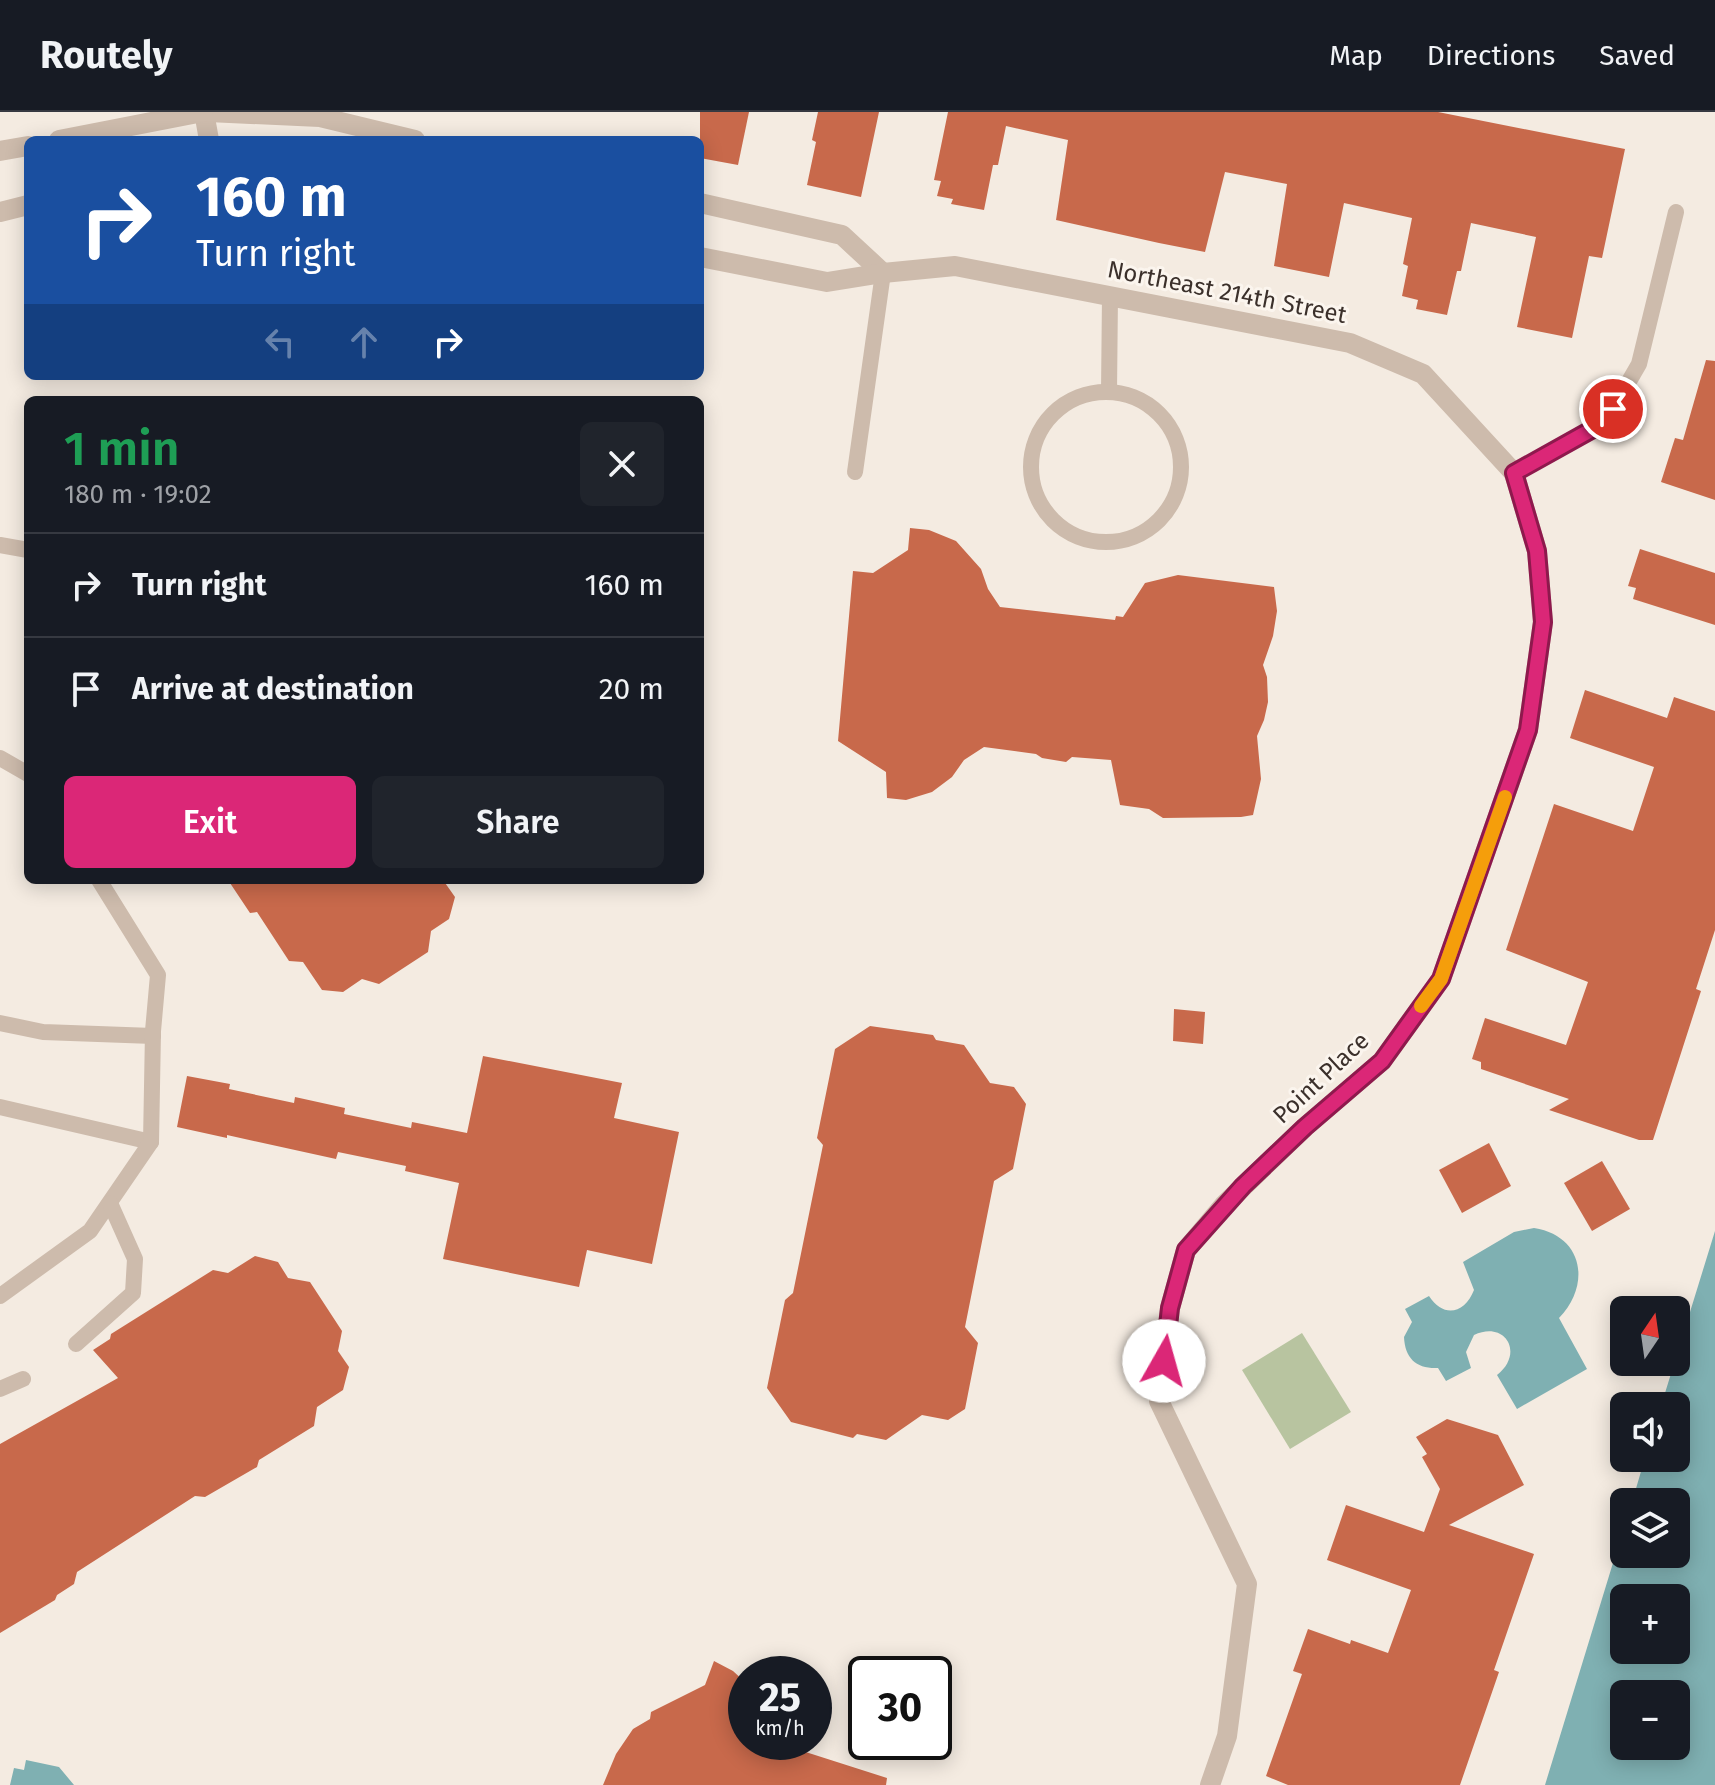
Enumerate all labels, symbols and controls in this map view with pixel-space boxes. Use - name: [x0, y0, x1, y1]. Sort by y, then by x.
- text: Routely: [40, 32, 172, 78]
- text: Map: [1329, 39, 1383, 72]
- text: Directions: [1427, 39, 1555, 72]
- text: Saved: [1599, 39, 1675, 72]
- text: 160 m: [196, 164, 347, 231]
- icon: right: [64, 168, 168, 272]
- text: Turn right: [196, 232, 356, 276]
- street label: Northeast 214th Street: [1105, 255, 1349, 329]
- icon: left: [258, 320, 302, 364]
- icon: ahead: [342, 320, 386, 364]
- icon: right: [426, 320, 470, 364]
- pin: [1579, 375, 1647, 443]
- icon: arrive: [1591, 387, 1635, 431]
- text: 1 min: [64, 420, 180, 478]
- button: close: [580, 422, 664, 506]
- text: 180 m · 19:02: [64, 479, 212, 510]
- icon: right: [64, 563, 108, 607]
- text: Turn right: [132, 567, 267, 603]
- text: 160 m: [585, 567, 664, 603]
- icon: arrive: [64, 667, 108, 711]
- text: Arrive at destination: [132, 671, 414, 707]
- text: 20 m: [599, 671, 664, 707]
- button: Exit: [64, 776, 356, 868]
- button: Share: [372, 776, 664, 868]
- street label: Point Place: [1267, 1027, 1375, 1129]
- north arrow: [1610, 1296, 1690, 1376]
- map controls: [1610, 1296, 1690, 1760]
- position arrow: [1122, 1319, 1206, 1403]
- button: sound: [1610, 1392, 1690, 1472]
- button: layers: [1610, 1488, 1690, 1568]
- button: +: [1610, 1584, 1690, 1664]
- speed limit sign: 30: [848, 1656, 952, 1760]
- text: 25: [759, 1674, 801, 1722]
- button: −: [1610, 1680, 1690, 1760]
- text: km/h: [755, 1716, 805, 1740]

